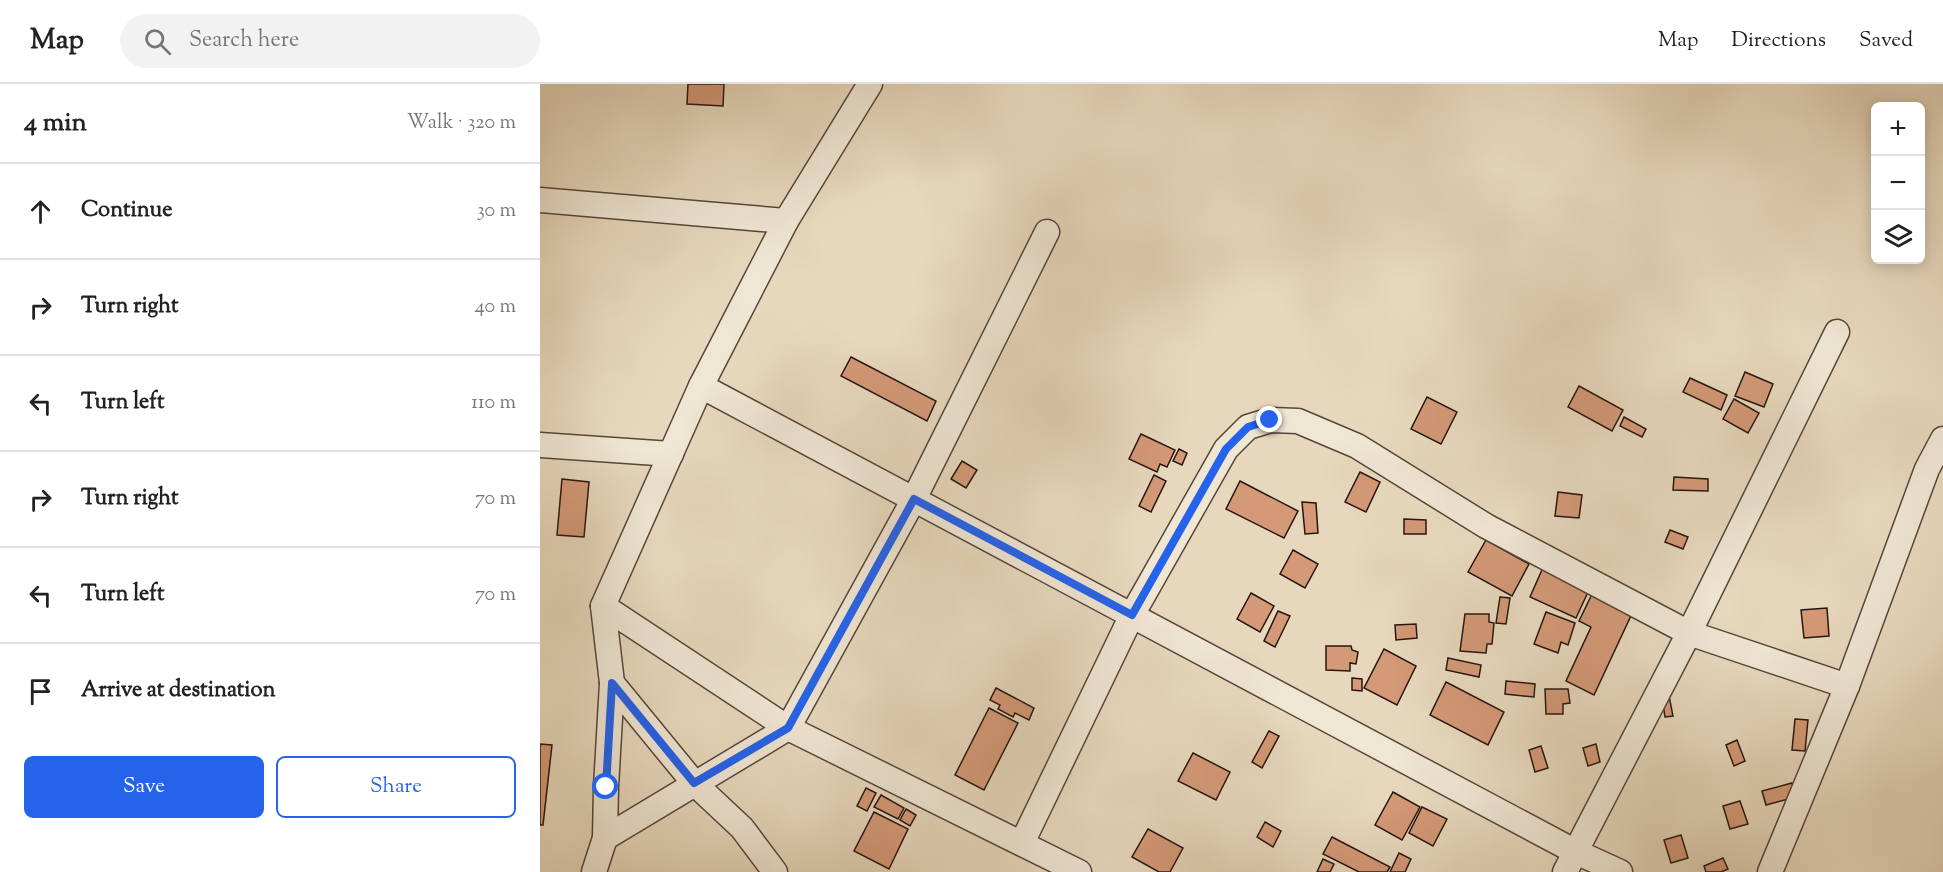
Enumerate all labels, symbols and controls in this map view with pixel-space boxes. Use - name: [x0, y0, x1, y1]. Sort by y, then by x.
- search box: [120, 14, 540, 68]
- text: Map: [30, 21, 84, 61]
- icon: search: [141, 25, 174, 58]
- text: Search here: [189, 25, 299, 57]
- text: Map: [1658, 26, 1698, 56]
- text: Directions: [1731, 26, 1826, 56]
- text: Saved: [1859, 26, 1913, 56]
- map controls: [1871, 102, 1925, 264]
- button: +: [1871, 102, 1925, 156]
- text: 4 min: [24, 105, 87, 142]
- text: Walk · 320 m: [407, 109, 516, 138]
- button: −: [1871, 156, 1925, 210]
- icon: ahead: [24, 195, 57, 228]
- text: Continue: [81, 195, 172, 227]
- text: 30 m: [477, 197, 516, 226]
- button: layers: [1871, 210, 1925, 264]
- icon: right: [24, 291, 57, 324]
- text: Turn right: [81, 291, 178, 323]
- text: 40 m: [475, 293, 516, 322]
- icon: left: [24, 387, 57, 420]
- text: Turn left: [81, 387, 164, 419]
- text: 110 m: [471, 389, 516, 418]
- route end: [1256, 406, 1282, 432]
- icon: right: [24, 483, 57, 516]
- text: Turn right: [81, 483, 178, 515]
- text: 70 m: [475, 485, 516, 514]
- icon: left: [24, 579, 57, 612]
- text: Turn left: [81, 579, 164, 611]
- text: 70 m: [475, 581, 516, 610]
- icon: arrive: [24, 675, 57, 708]
- text: Arrive at destination: [81, 675, 276, 707]
- button: Save: [24, 756, 264, 818]
- button: Share: [276, 756, 516, 818]
- route start: [592, 773, 618, 799]

